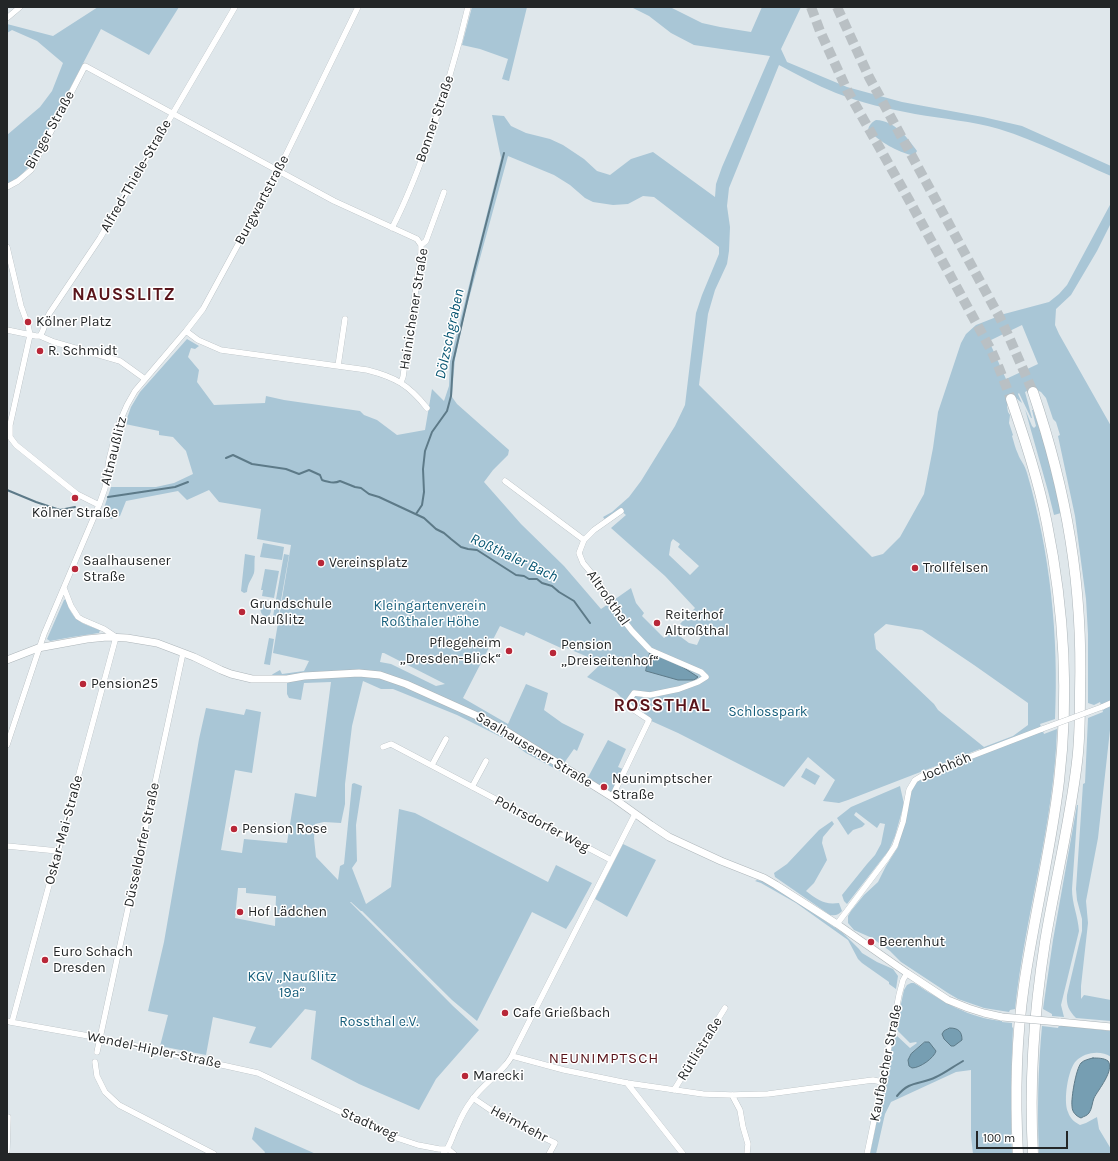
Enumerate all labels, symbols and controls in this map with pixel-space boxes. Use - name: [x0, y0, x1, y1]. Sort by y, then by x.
- street label: Bonner Straße: [412, 73, 458, 165]
- street label: Binger Straße: [22, 88, 78, 172]
- street label: Alfred-Thiele-Straße: [97, 117, 175, 235]
- street label: Burgwartstraße: [231, 152, 293, 248]
- street label: Hainichener Straße: [396, 247, 432, 371]
- district label: NAUSSLITZ: [72, 284, 176, 306]
- water label: Dölzschgraben: [432, 287, 468, 381]
- place label: Kölner Platz: [36, 314, 111, 330]
- marker: Kölner Platz: [23, 317, 33, 327]
- place label: R. Schmidt: [48, 343, 117, 359]
- marker: R. Schmidt: [35, 346, 45, 356]
- street label: Altnaußlitz: [97, 415, 131, 487]
- marker: Kölner Straße: [70, 493, 80, 503]
- place label: Kölner Straße: [32, 505, 118, 521]
- water label: Roßthaler Bach: [467, 530, 561, 586]
- place label: Saalhausener Straße: [83, 553, 171, 586]
- place label: Vereinsplatz: [329, 555, 408, 571]
- marker: Vereinsplatz: [316, 558, 326, 568]
- place label: Trollfelsen: [923, 560, 988, 576]
- marker: Trollfelsen: [910, 563, 920, 573]
- marker: Saalhausener Straße: [70, 564, 80, 574]
- street label: Altroßthal: [583, 567, 633, 629]
- place label: Grundschule Naußlitz: [250, 596, 332, 628]
- park label: Kleingartenverein Roßthaler Höhe: [374, 598, 486, 630]
- marker: Grundschule Naußlitz: [237, 607, 247, 617]
- place label: Reiterhof Altroßthal: [665, 607, 729, 640]
- marker: Reiterhof Altroßthal: [652, 618, 662, 628]
- place label: Pflegeheim „Dresden-Blick“: [400, 635, 501, 668]
- place label: Pension „Dreiseitenhof“: [561, 637, 659, 670]
- marker: Pflegeheim „Dresden-Blick“: [504, 646, 514, 656]
- marker: Pension „Dreiseitenhof“: [548, 648, 558, 658]
- place label: Pension25: [91, 676, 158, 692]
- marker: Pension25: [78, 679, 88, 689]
- district label: ROSSTHAL: [613, 695, 711, 717]
- park label: Schlosspark: [728, 704, 808, 720]
- street label: Saalhausener Straße: [473, 708, 595, 792]
- street label: Jochhöh: [918, 749, 974, 785]
- place label: Neunimptscher Straße: [612, 771, 712, 804]
- street label: Oskar-Mai-Straße: [41, 773, 87, 887]
- street label: Düsseldorfer Straße: [121, 781, 163, 909]
- marker: Neunimptscher Straße: [599, 782, 609, 792]
- street label: Pohrsdorfer Weg: [492, 792, 592, 856]
- place label: Pension Rose: [242, 821, 327, 837]
- marker: Pension Rose: [229, 824, 239, 834]
- place label: Hof Lädchen: [248, 904, 327, 920]
- marker: Hof Lädchen: [235, 907, 245, 917]
- place label: Beerenhut: [879, 934, 945, 950]
- marker: Beerenhut: [866, 937, 876, 947]
- place label: Euro Schach Dresden: [53, 944, 133, 976]
- marker: Euro Schach Dresden: [40, 955, 50, 965]
- park label: KGV „Naußlitz 19a“: [247, 969, 337, 1002]
- street label: Kaufbacher Straße: [866, 1003, 906, 1123]
- place label: Cafe Grießbach: [513, 1005, 610, 1021]
- marker: Cafe Grießbach: [500, 1008, 510, 1018]
- park label: Rossthal e.V.: [339, 1014, 419, 1030]
- street label: Rütlistraße: [674, 1014, 726, 1084]
- street label: Wendel-Hipler-Straße: [85, 1028, 223, 1072]
- district label: NEUNIMPTSCH: [549, 1050, 659, 1068]
- place label: Marecki: [473, 1068, 524, 1084]
- marker: Marecki: [460, 1071, 470, 1081]
- street label: Heimkehr: [488, 1102, 550, 1146]
- street label: Stadtweg: [338, 1104, 400, 1144]
- scale bar: [978, 1123, 1070, 1149]
- text: 100 m: [983, 1131, 1015, 1145]

